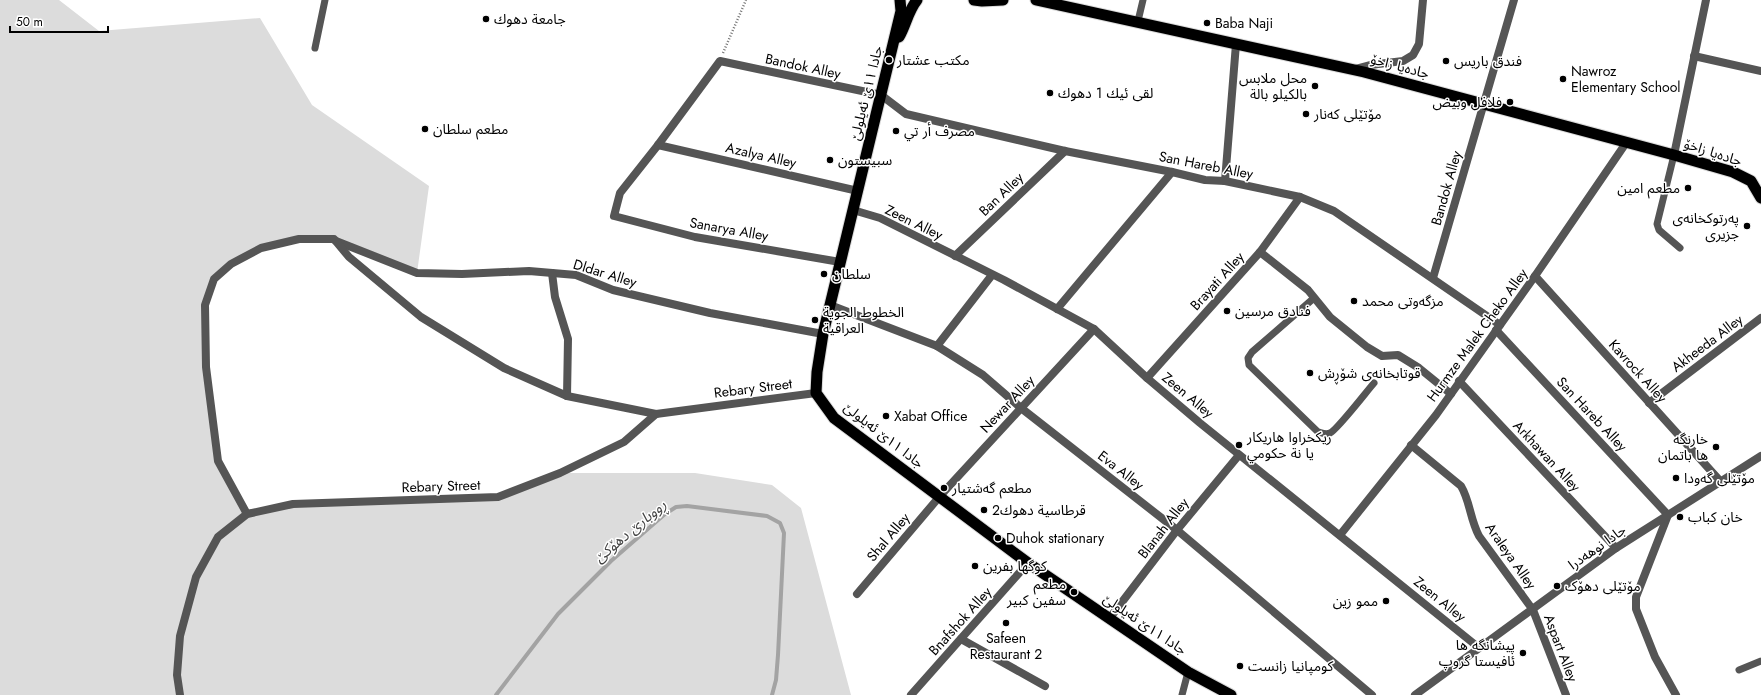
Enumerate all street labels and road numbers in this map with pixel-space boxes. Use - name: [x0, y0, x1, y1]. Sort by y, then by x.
- street label: جادا ١١ێ ئه‌یلولێ: [845, 44, 887, 142]
- street label: Bandok Alley: [763, 48, 843, 84]
- street label: جادەیا زاخۆ: [1368, 49, 1432, 83]
- street label: جادەیا زاخۆ: [1681, 133, 1745, 171]
- street label: Azalya Alley: [724, 137, 799, 173]
- street label: San Hareb Alley: [1157, 146, 1256, 184]
- street label: Bandok Alley: [1426, 148, 1466, 228]
- street label: Ban Alley: [974, 167, 1028, 220]
- street label: Zeen Alley: [882, 199, 947, 245]
- street label: Sanarya Alley: [688, 212, 771, 246]
- street label: Brayati Alley: [1185, 247, 1249, 315]
- street label: Dldar Alley: [571, 254, 640, 292]
- street label: Hurmze Malek Cheko Alley: [1422, 264, 1533, 406]
- street label: Akheeda Alley: [1667, 309, 1748, 377]
- street label: Kavrock Alley: [1604, 335, 1672, 408]
- street label: Zeen Alley: [1158, 367, 1219, 423]
- street label: Newar Alley: [975, 370, 1039, 437]
- street label: San Hareb Alley: [1552, 372, 1632, 456]
- street label: Rebary Street: [713, 373, 794, 403]
- street label: جادا ١١ێ ئه‌یلولێ: [840, 397, 928, 473]
- street label: Arkhawan Alley: [1509, 416, 1586, 497]
- street label: Eva Alley: [1094, 446, 1149, 495]
- street label: Rebary Street: [401, 475, 481, 497]
- street label: Blanah Alley: [1133, 493, 1194, 563]
- street label: Shal Alley: [862, 508, 915, 566]
- street label: Araleya Alley: [1481, 519, 1542, 594]
- street label: جادا نوهەدرا: [1564, 520, 1630, 574]
- street label: Zeen Alley: [1410, 572, 1471, 627]
- street label: Bnafshok Alley: [924, 582, 997, 660]
- street label: جادا ١١ێ ئه‌یلولێ: [1099, 589, 1191, 659]
- street label: Aspart Alley: [1539, 611, 1583, 685]

